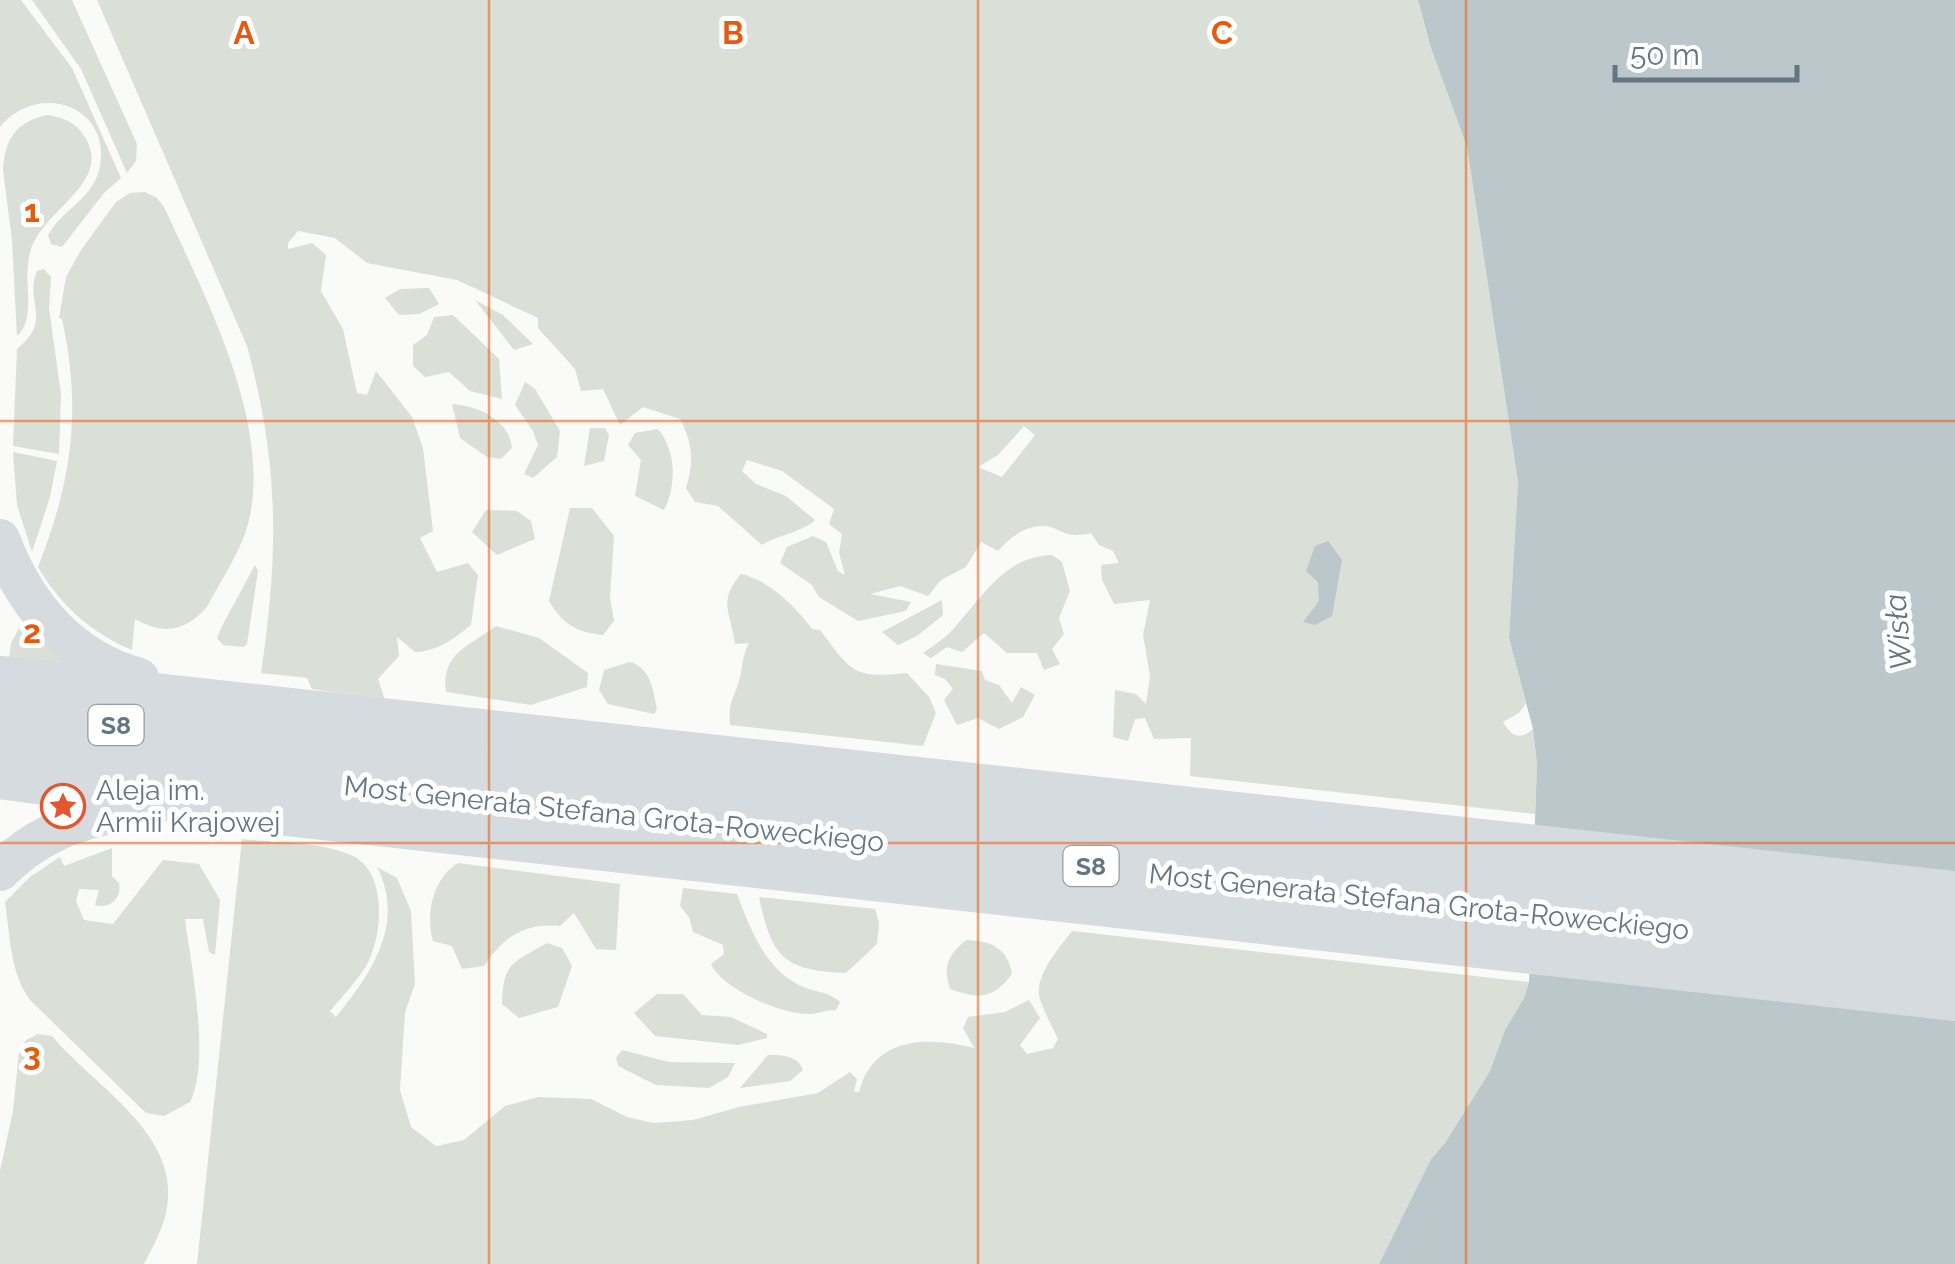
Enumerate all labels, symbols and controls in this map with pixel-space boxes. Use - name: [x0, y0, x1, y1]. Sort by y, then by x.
- text: A: [233, 14, 255, 51]
- text: B: [722, 14, 744, 51]
- text: C: [1211, 14, 1233, 51]
- scale bar: [1615, 20, 1798, 82]
- text: 50 m: [1630, 37, 1700, 72]
- text: 1: [24, 192, 40, 229]
- water label: Wisła: [1877, 592, 1919, 672]
- text: 2: [23, 613, 41, 650]
- road number: S8: [88, 705, 144, 745]
- street label: Most Generała Stefana Grota-Roweckiego: [342, 769, 886, 859]
- place label: Aleja im. Armii Krajowej: [96, 774, 280, 839]
- place icon: Aleja im. Armii Krajowej: [40, 783, 86, 829]
- road number: S8: [1064, 846, 1118, 886]
- street label: Most Generała Stefana Grota-Roweckiego: [1147, 857, 1691, 947]
- text: 3: [23, 1035, 41, 1072]

